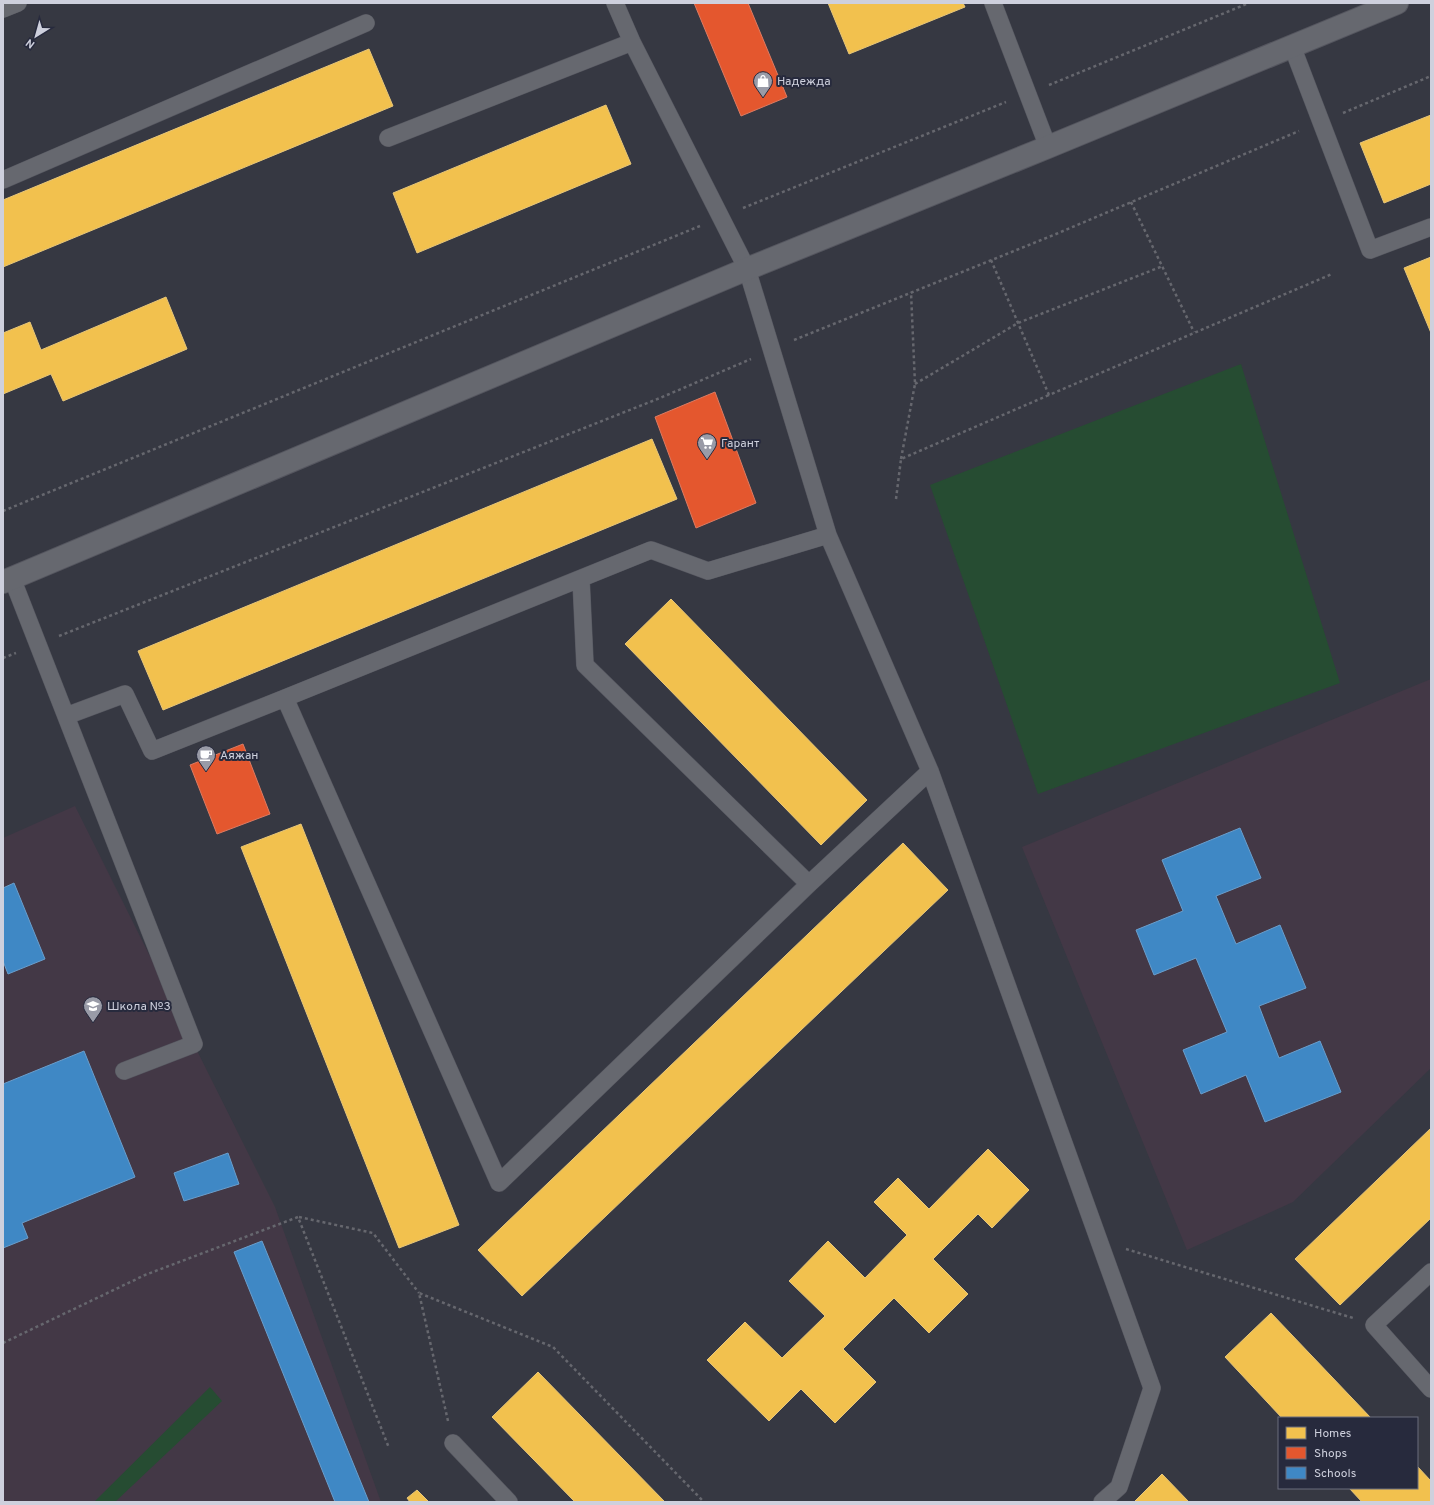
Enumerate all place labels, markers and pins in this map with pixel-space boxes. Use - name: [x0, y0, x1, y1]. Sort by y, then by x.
- shop icon: Надежда: [752, 70, 774, 98]
- place label: Надежда: [777, 74, 831, 90]
- supermarket icon: Гарант: [696, 432, 718, 460]
- place label: Гарант: [721, 436, 760, 452]
- cafe icon: Аяжан: [195, 744, 217, 772]
- place label: Аяжан: [220, 748, 258, 764]
- school or university icon: Школа №3: [82, 995, 104, 1023]
- place label: Школа №3: [107, 999, 171, 1015]

